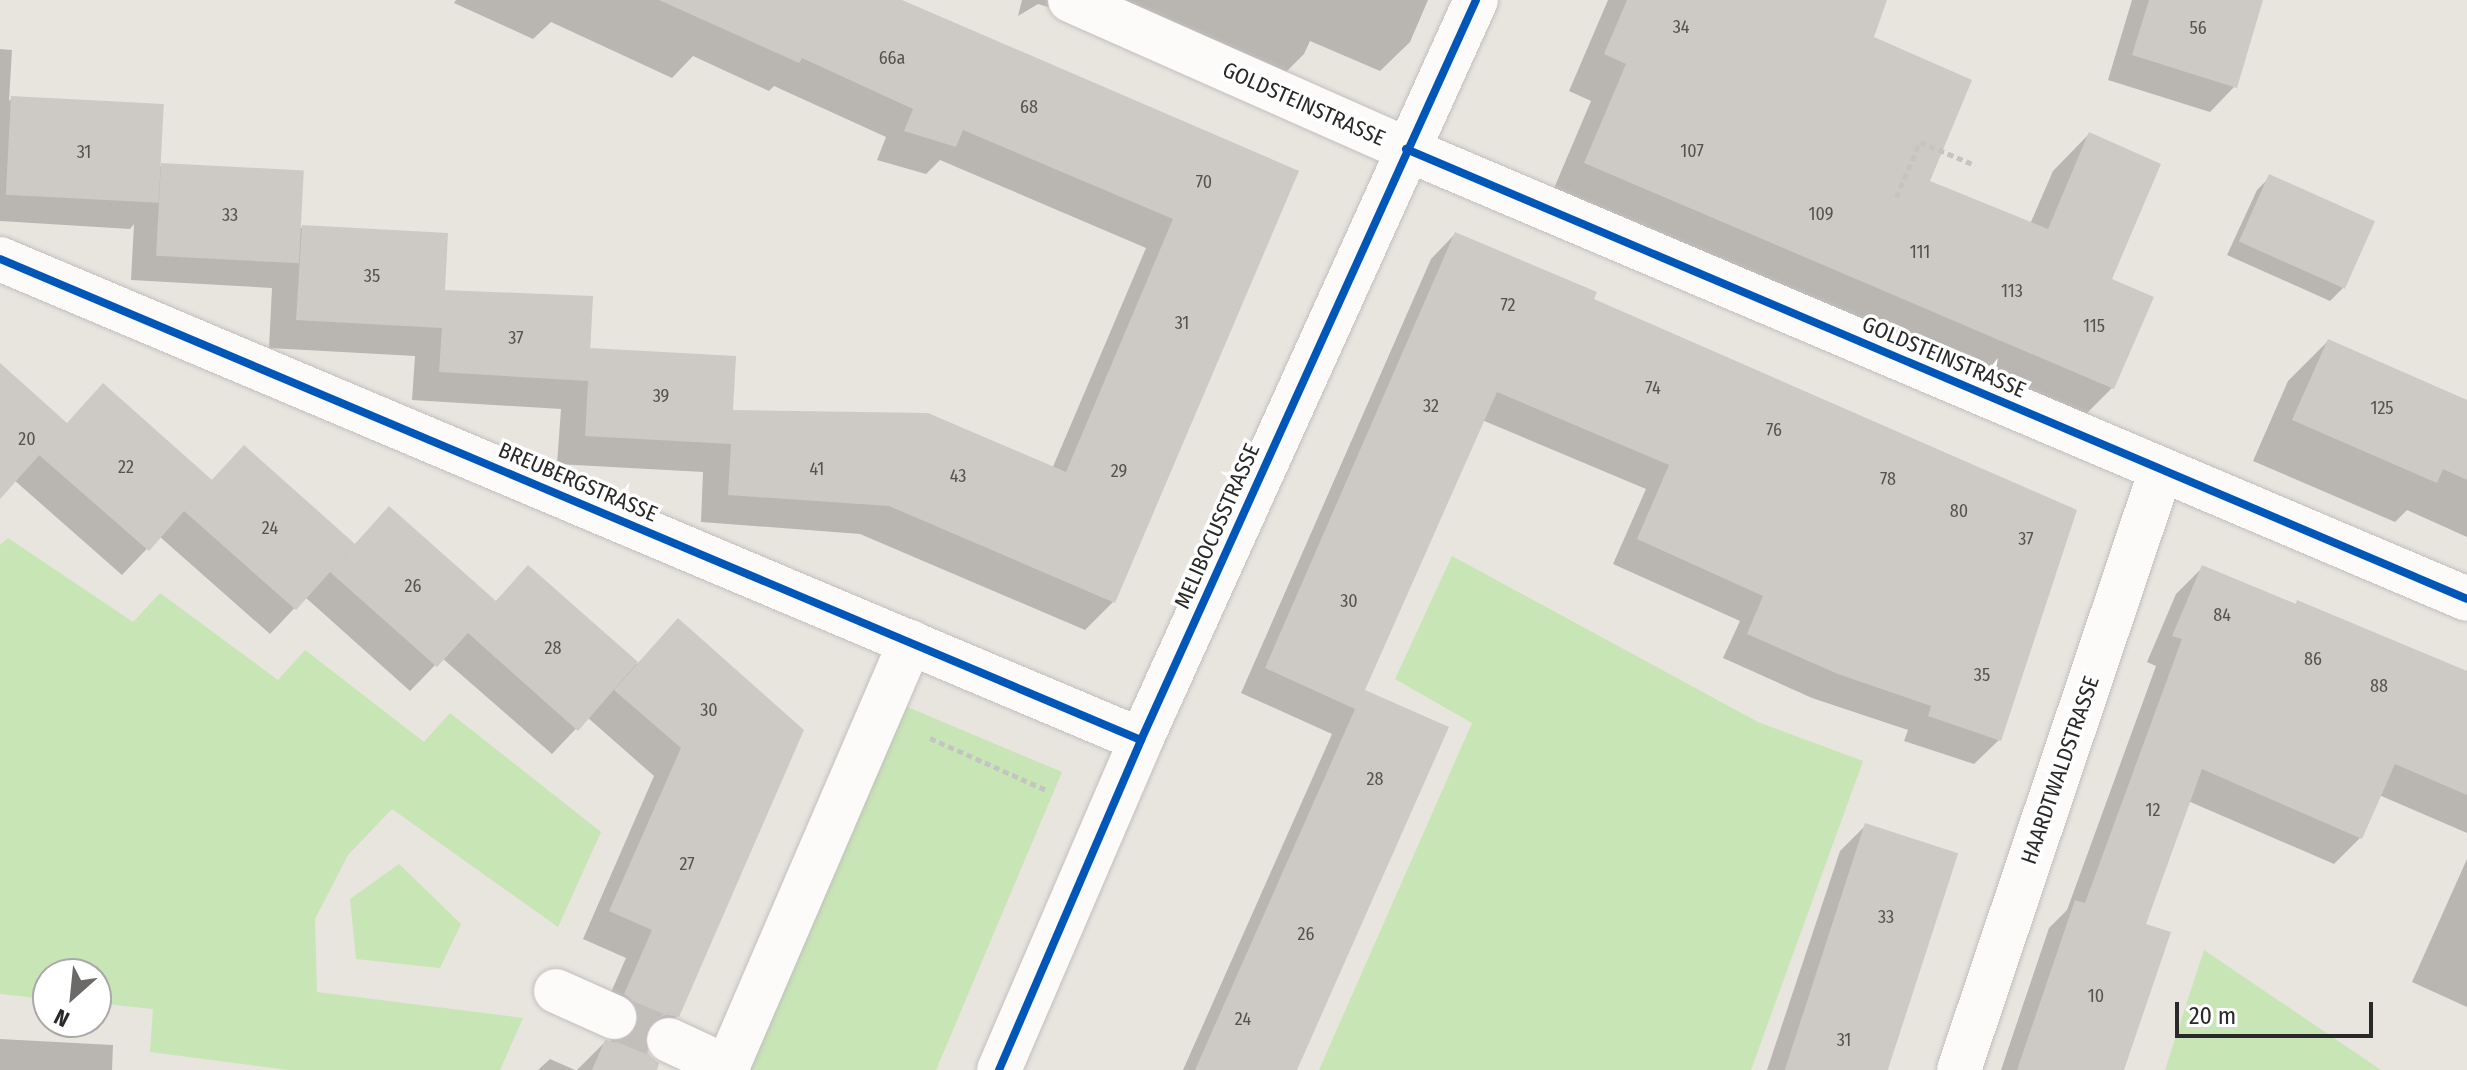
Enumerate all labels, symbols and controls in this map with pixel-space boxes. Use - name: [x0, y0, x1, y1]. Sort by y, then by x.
- house number: 34: [1673, 16, 1689, 38]
- house number: 56: [2189, 17, 2207, 39]
- house number: 66a: [879, 47, 905, 69]
- street label: GOLDSTEINSTRASSE: [1219, 56, 1389, 152]
- house number: 68: [1020, 96, 1038, 118]
- house number: 107: [1680, 140, 1704, 162]
- house number: 31: [77, 141, 91, 163]
- house number: 70: [1196, 171, 1212, 193]
- house number: 109: [1808, 203, 1834, 225]
- house number: 33: [222, 204, 238, 226]
- house number: 111: [1910, 241, 1930, 263]
- house number: 35: [364, 265, 380, 287]
- house number: 113: [2001, 280, 2023, 302]
- house number: 72: [1500, 294, 1516, 316]
- street label: GOLDSTEINSTRASSE: [1858, 311, 2030, 403]
- house number: 31: [1175, 312, 1189, 334]
- house number: 115: [2083, 315, 2105, 337]
- house number: 37: [508, 327, 524, 349]
- house number: 74: [1645, 377, 1661, 399]
- house number: 39: [653, 385, 669, 407]
- house number: 32: [1423, 395, 1439, 417]
- house number: 125: [2370, 397, 2394, 419]
- house number: 76: [1766, 419, 1782, 441]
- house number: 20: [18, 428, 36, 450]
- street label: BREUBERGSTRASSE: [495, 437, 661, 527]
- street label: MELIBOCUSSTRASSE: [1169, 439, 1265, 613]
- house number: 22: [118, 456, 134, 478]
- house number: 41: [810, 458, 824, 480]
- house number: 29: [1111, 460, 1127, 482]
- house number: 43: [950, 465, 966, 487]
- house number: 78: [1880, 468, 1896, 490]
- house number: 80: [1950, 500, 1968, 522]
- house number: 24: [262, 517, 278, 539]
- house number: 37: [2018, 528, 2034, 550]
- house number: 26: [405, 575, 421, 597]
- house number: 30: [1340, 590, 1358, 612]
- house number: 84: [2213, 604, 2231, 626]
- house number: 28: [545, 637, 561, 659]
- house number: 86: [2304, 648, 2322, 670]
- house number: 35: [1974, 664, 1990, 686]
- street label: HAARDTWALDSTRASSE: [2015, 672, 2105, 868]
- house number: 88: [2370, 675, 2388, 697]
- house number: 30: [700, 699, 718, 721]
- house number: 28: [1367, 768, 1383, 790]
- house number: 12: [2146, 799, 2160, 821]
- house number: 27: [679, 853, 695, 875]
- house number: 33: [1878, 906, 1894, 928]
- house number: 26: [1298, 923, 1314, 945]
- north arrow: [32, 958, 112, 1038]
- house number: 10: [2088, 985, 2104, 1007]
- scale bar: [2179, 986, 2377, 1036]
- text: 20 m: [2189, 1002, 2236, 1030]
- text: N: [50, 1003, 74, 1033]
- house number: 24: [1235, 1008, 1251, 1030]
- house number: 31: [1837, 1029, 1851, 1051]

